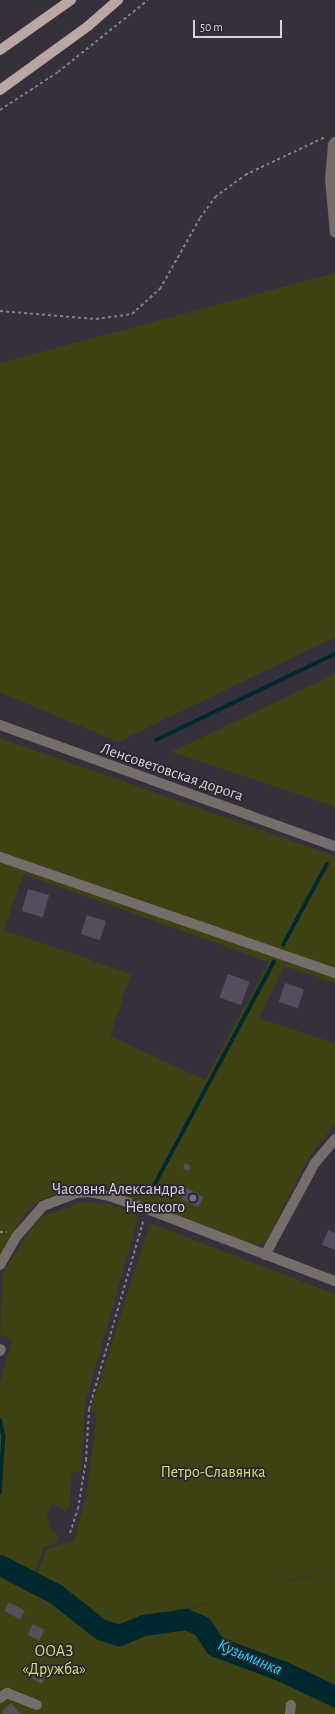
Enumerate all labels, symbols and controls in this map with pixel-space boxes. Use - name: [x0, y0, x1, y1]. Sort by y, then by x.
- scale bar: [195, 12, 284, 38]
- text: 50 m: [200, 21, 223, 33]
- street label: Ленсоветовская дорога: [98, 739, 246, 805]
- place label: Часовня Александра Невского: [52, 1179, 185, 1217]
- marker: Часовня Александра Невского: [188, 1193, 198, 1203]
- park label: Петро-Славянка: [160, 1462, 266, 1482]
- water label: Кузьминка: [215, 1634, 285, 1680]
- park label: ООАЗ «Дружба»: [22, 1641, 86, 1679]

